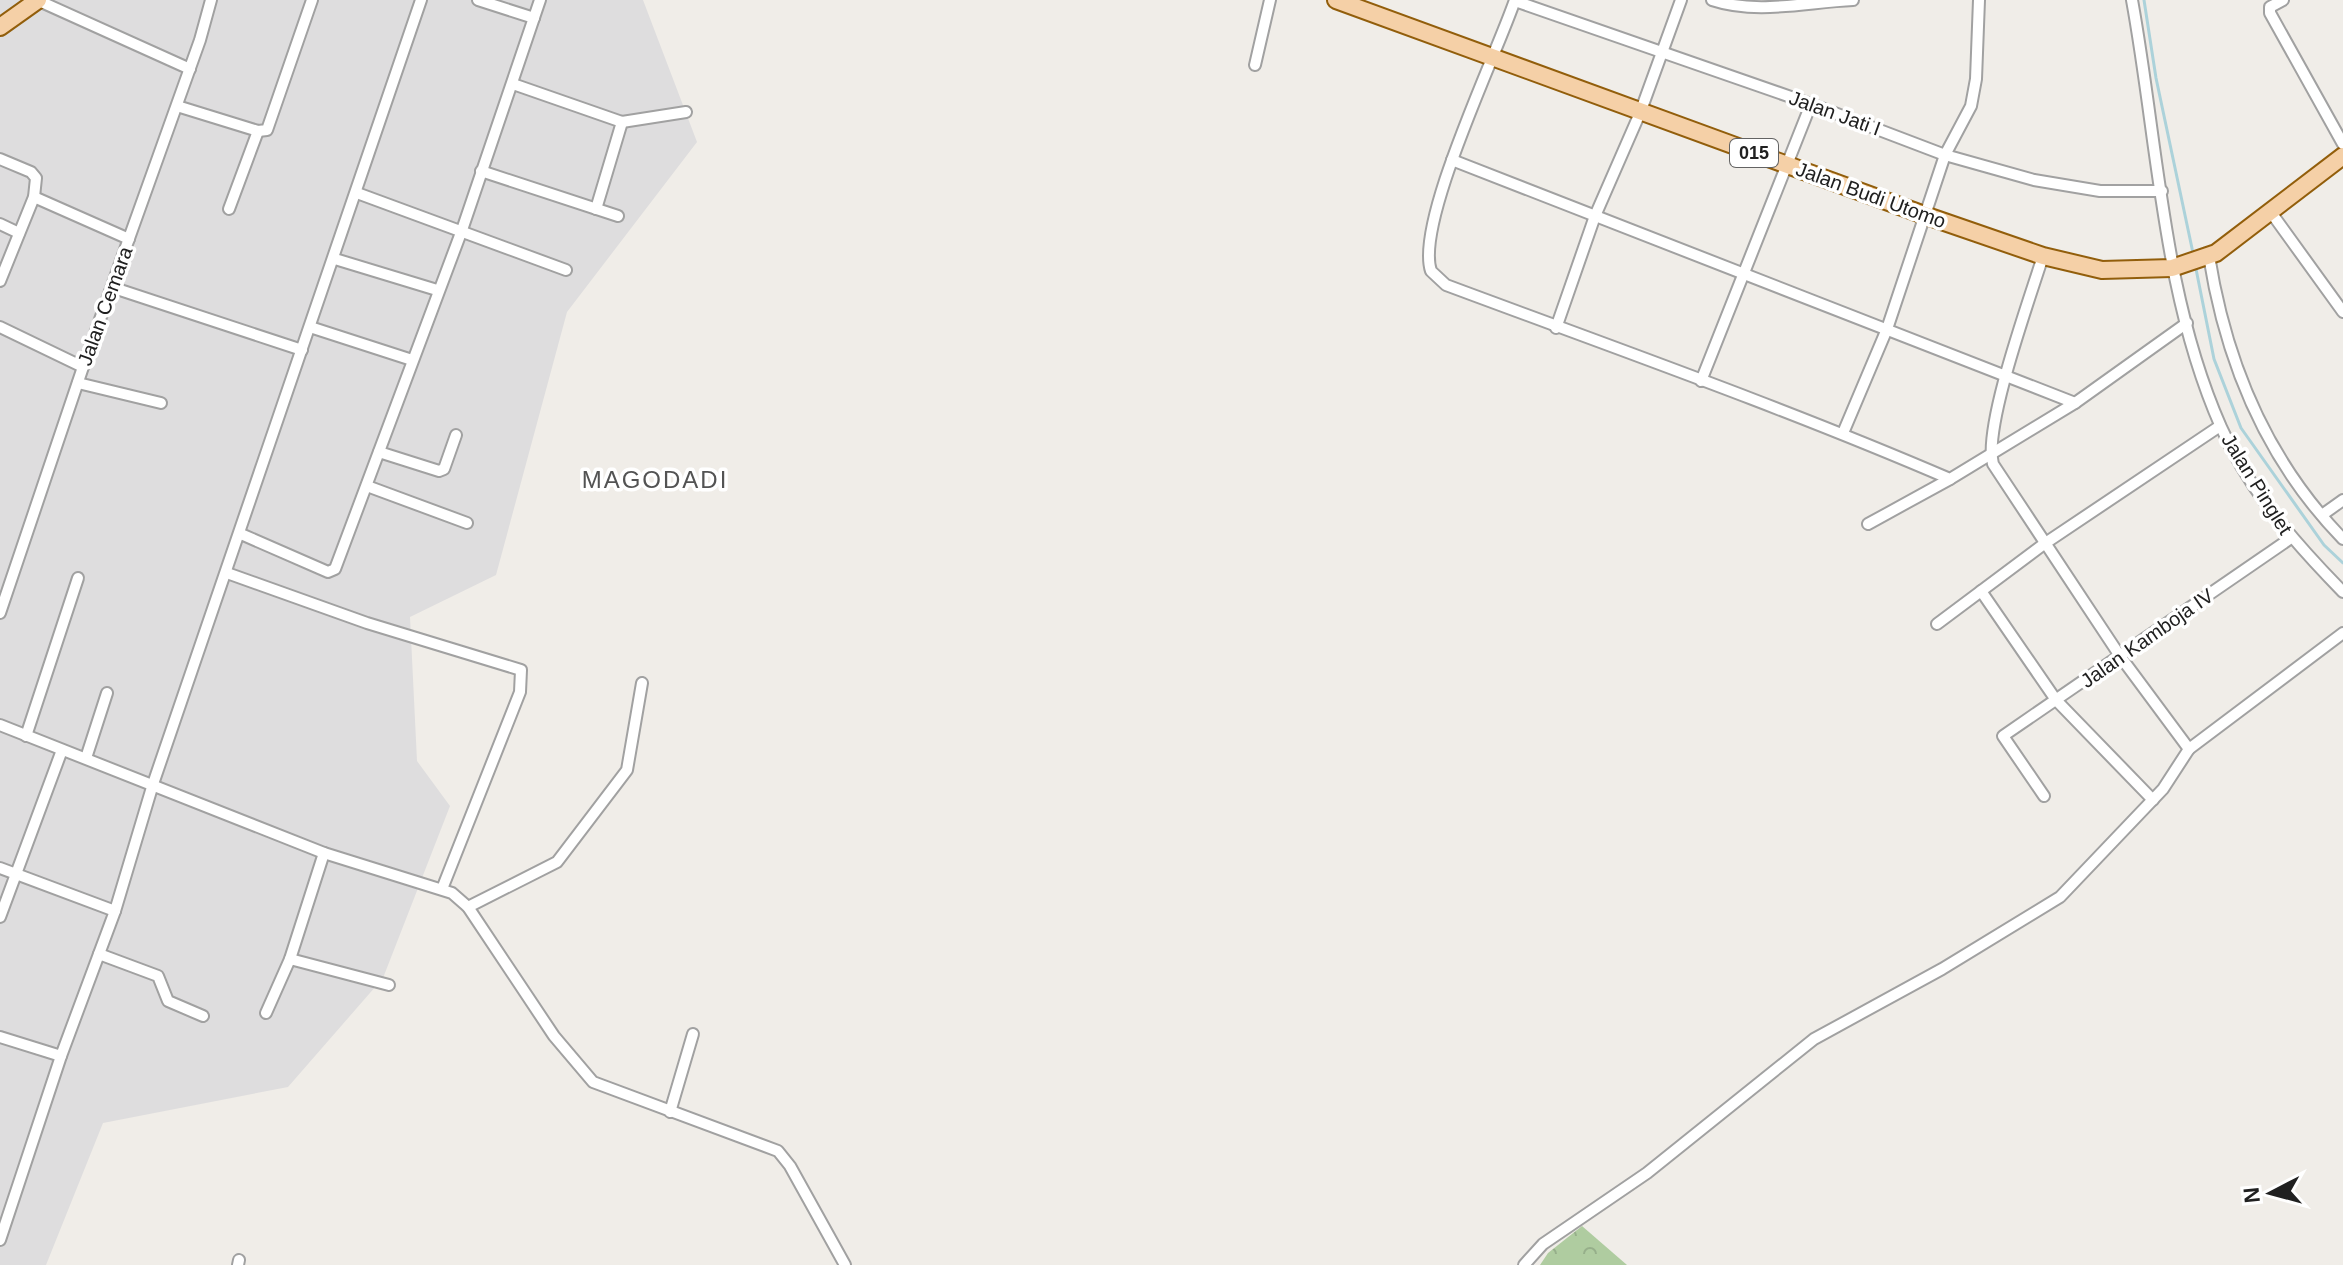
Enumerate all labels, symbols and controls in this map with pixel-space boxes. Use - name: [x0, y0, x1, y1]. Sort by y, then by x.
- street label: Jalan Jati I: [1786, 86, 1884, 140]
- road number: 015: [1730, 139, 1778, 167]
- street label: Jalan Budi Utomo: [1793, 158, 1949, 232]
- street label: Jalan Cemara: [73, 243, 137, 368]
- street label: Jalan Pinglet: [2217, 430, 2297, 539]
- district label: MAGODADI: [582, 466, 728, 493]
- street label: Jalan Kamboja IV: [2076, 584, 2218, 692]
- north arrow: [2231, 1153, 2311, 1233]
- text: N: [2238, 1186, 2265, 1204]

